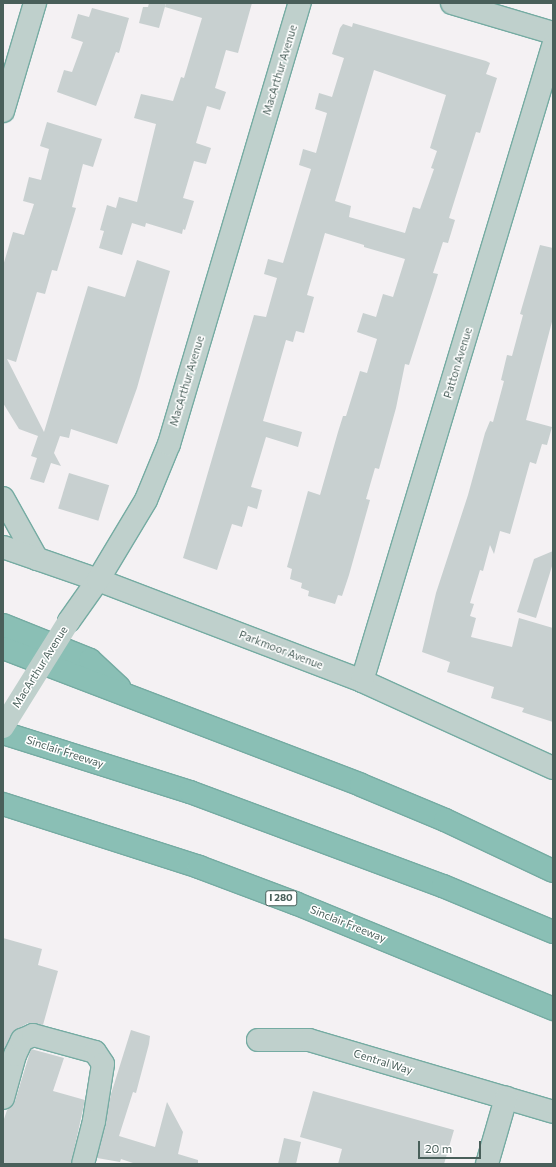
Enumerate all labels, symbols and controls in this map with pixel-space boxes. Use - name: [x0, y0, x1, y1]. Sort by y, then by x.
- street label: MacArthur Avenue: [260, 23, 300, 117]
- street label: Patton Avenue: [441, 326, 475, 400]
- street label: MacArthur Avenue: [167, 334, 207, 428]
- street label: MacArthur Avenue: [10, 624, 70, 710]
- street label: Parkmoor Avenue: [237, 628, 325, 672]
- street label: Sinclair Freeway: [25, 733, 105, 771]
- road number: I 280: [265, 890, 297, 906]
- street label: Sinclair Freeway: [308, 903, 388, 945]
- street label: Central Way: [352, 1047, 414, 1077]
- scale bar: [420, 1133, 483, 1159]
- text: 20 m: [425, 1141, 452, 1155]

